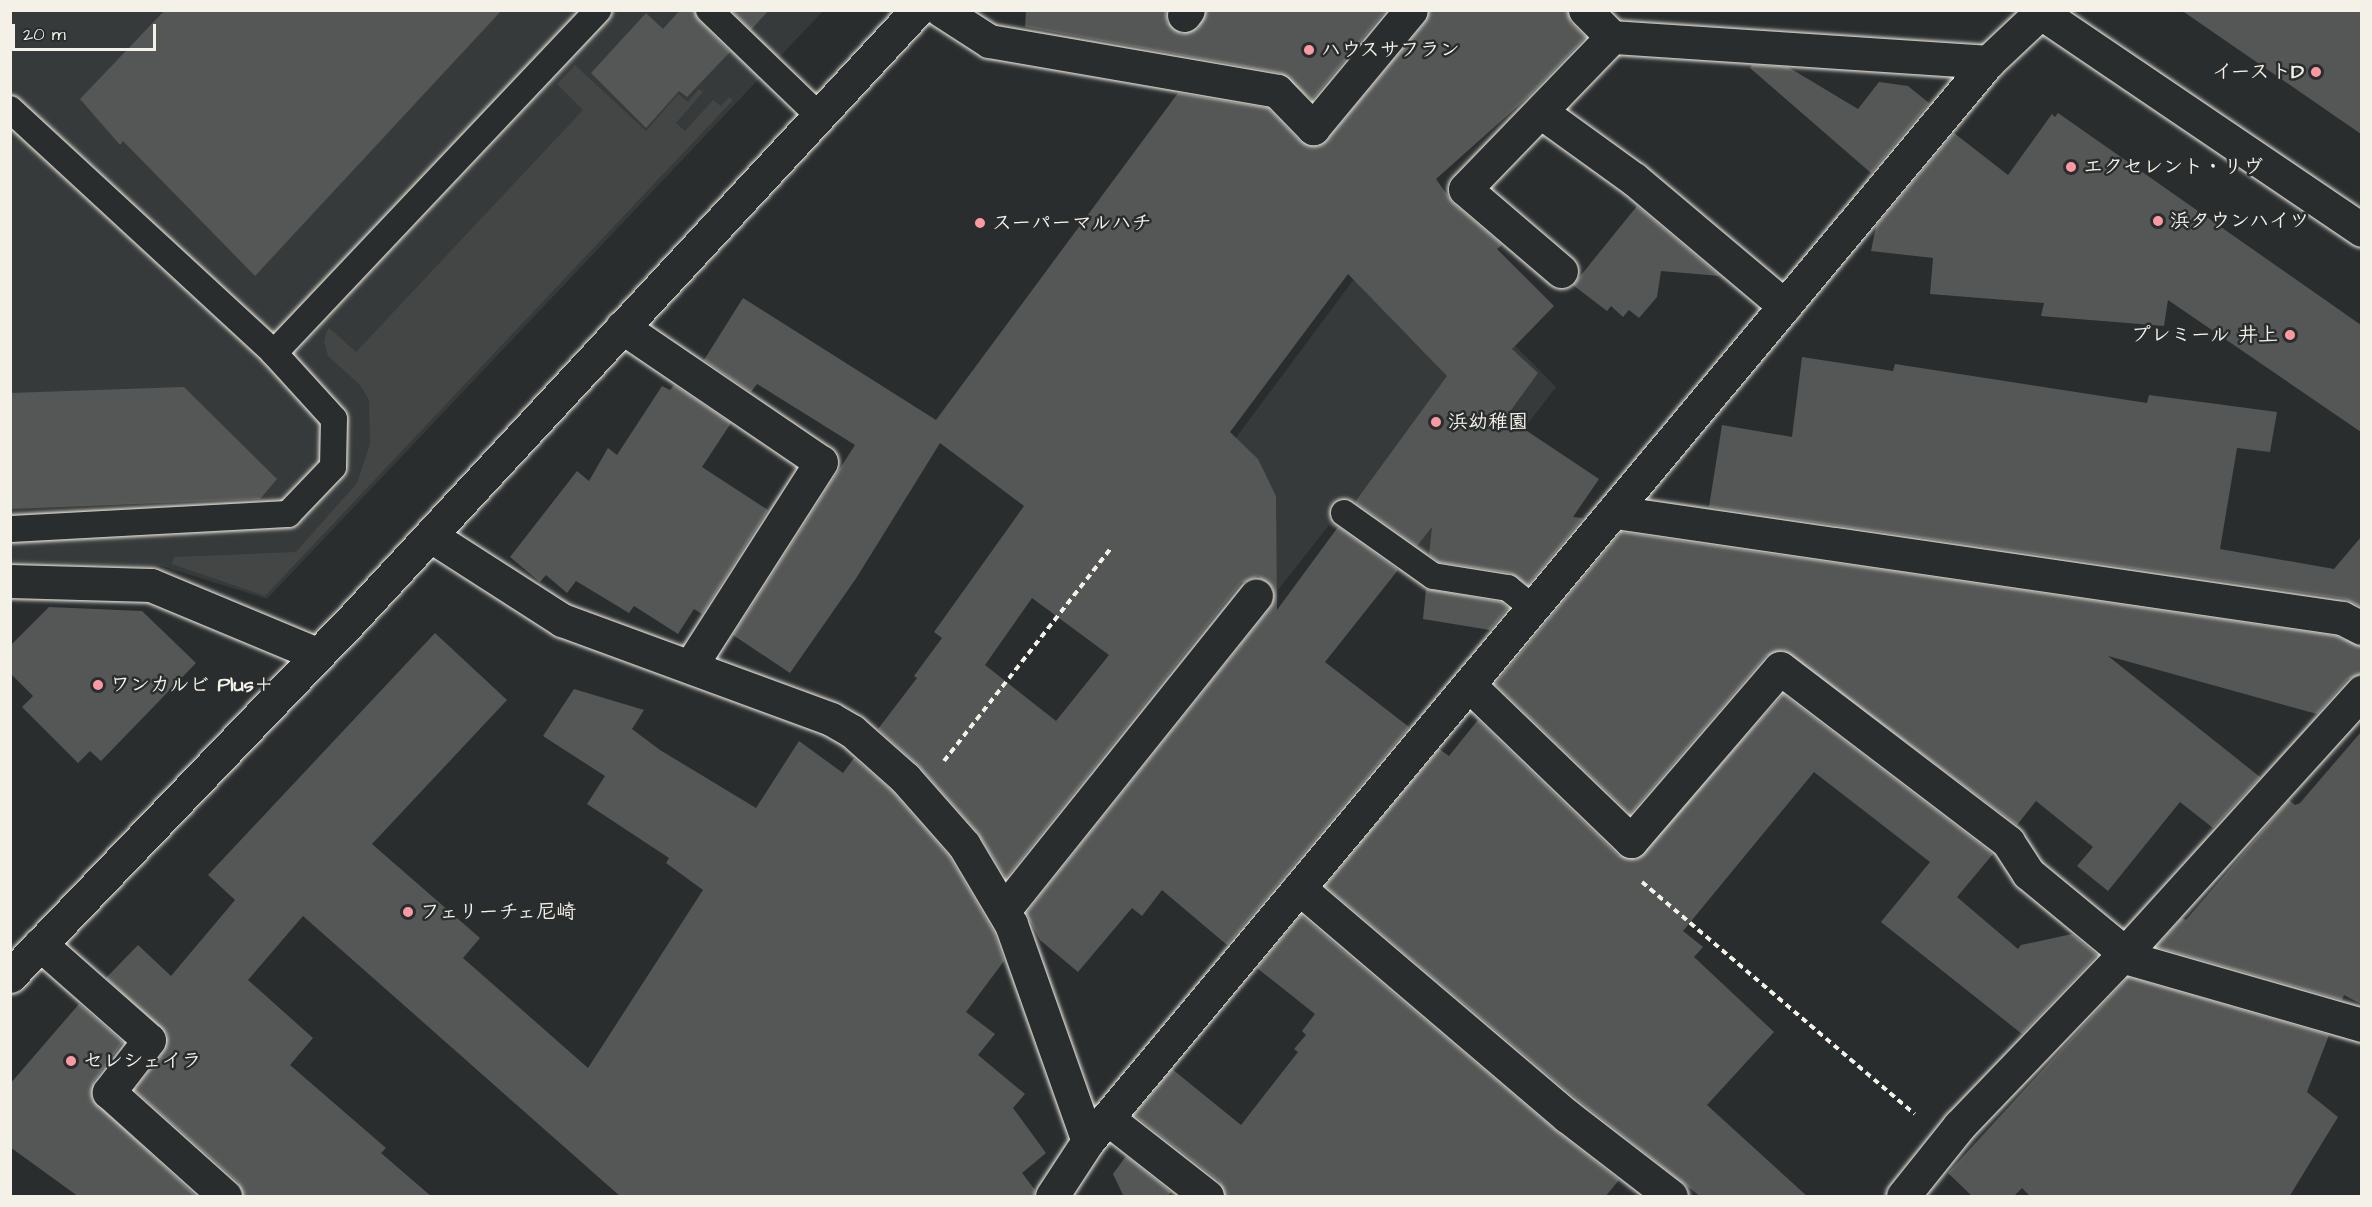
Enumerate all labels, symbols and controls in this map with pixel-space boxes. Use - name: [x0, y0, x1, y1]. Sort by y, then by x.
- scale bar: [15, 12, 159, 50]
- text: 20 m: [23, 22, 66, 47]
- place label: ハウスサフラン: [1321, 38, 1461, 62]
- marker: ハウスサフラン: [1302, 43, 1316, 57]
- place label: イーストD: [2213, 60, 2304, 84]
- marker: イーストD: [2309, 65, 2323, 79]
- place label: エクセレント・リヴ: [2083, 155, 2263, 179]
- marker: エクセレント・リヴ: [2064, 160, 2078, 174]
- place label: 浜タウンハイツ: [2170, 209, 2310, 233]
- place label: スーパーマルハチ: [992, 211, 1151, 235]
- marker: 浜タウンハイツ: [2151, 214, 2165, 228]
- marker: スーパーマルハチ: [973, 216, 987, 230]
- place label: プレミール 井上: [2130, 323, 2278, 347]
- marker: プレミール 井上: [2283, 328, 2297, 342]
- place label: 浜幼稚園: [1448, 410, 1528, 434]
- marker: 浜幼稚園: [1429, 415, 1443, 429]
- place label: ワンカルビ Plus＋: [110, 673, 274, 697]
- marker: ワンカルビ Plus＋: [91, 678, 105, 692]
- place label: フェリーチェ尼崎: [420, 900, 580, 924]
- marker: フェリーチェ尼崎: [401, 905, 415, 919]
- place label: セレシェイラ: [83, 1049, 203, 1073]
- marker: セレシェイラ: [64, 1054, 78, 1068]

